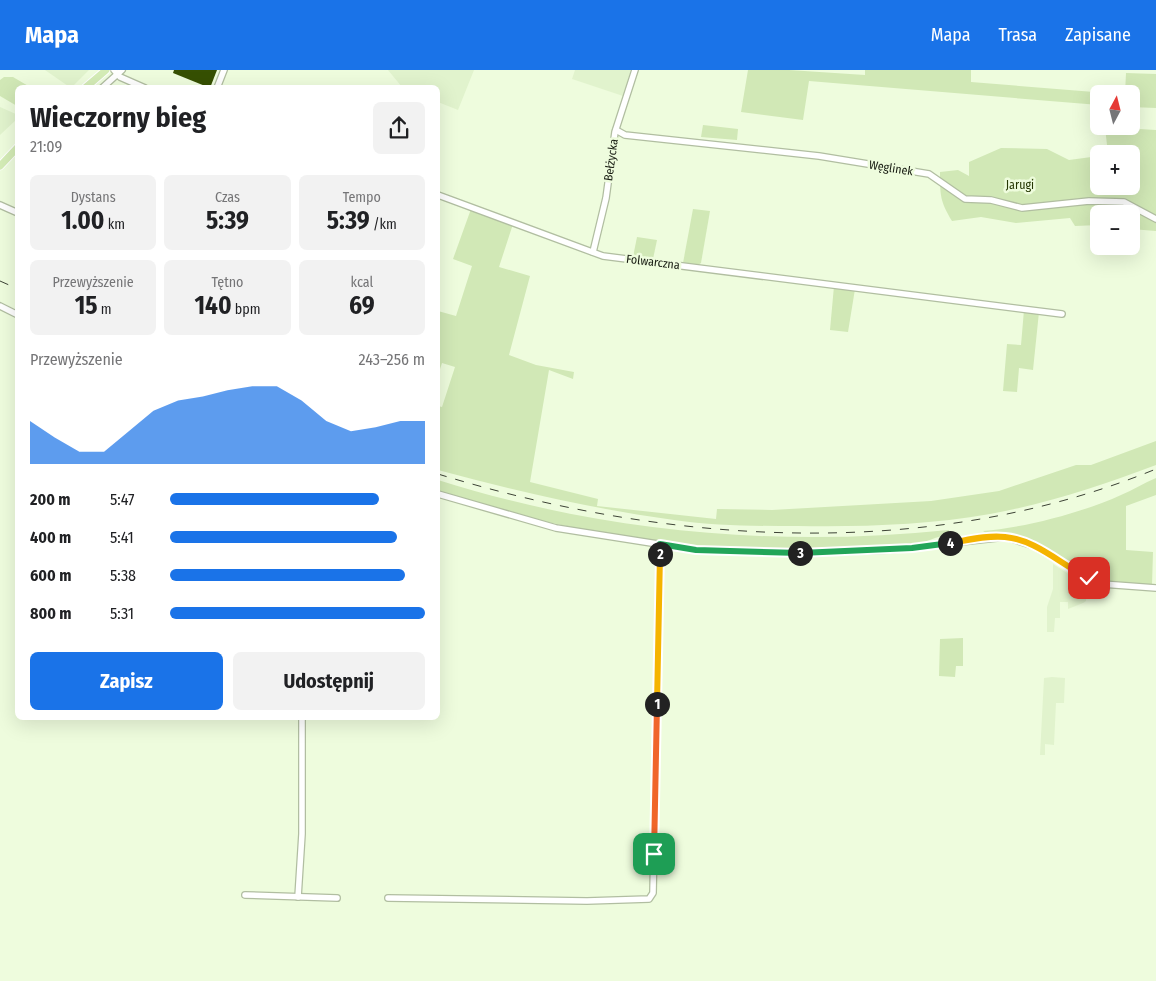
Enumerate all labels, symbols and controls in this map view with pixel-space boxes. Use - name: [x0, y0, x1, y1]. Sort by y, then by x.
- text: Mapa: [25, 21, 79, 49]
- text: Mapa: [931, 24, 970, 46]
- text: Trasa: [998, 24, 1037, 46]
- text: Zapisane: [1065, 24, 1131, 46]
- north arrow: [1090, 85, 1140, 135]
- map controls: [1090, 85, 1140, 255]
- text: Wieczorny bieg: [30, 101, 206, 134]
- button: share: [373, 102, 425, 154]
- text: 21:09: [30, 137, 62, 156]
- street label: Bełżycka: [601, 138, 621, 182]
- button: +: [1090, 145, 1140, 195]
- street label: Węglinek: [868, 158, 914, 178]
- park label: Jarugi: [1006, 178, 1034, 192]
- text: Dystans: [71, 189, 116, 206]
- text: Czas: [215, 189, 240, 206]
- text: Tempo: [343, 189, 381, 206]
- button: −: [1090, 205, 1140, 255]
- text: 1.00: [61, 206, 105, 236]
- text: 5:39: [206, 206, 249, 236]
- text: 5:39: [327, 206, 370, 236]
- text: km: [105, 216, 125, 233]
- text: /km: [370, 216, 397, 233]
- street label: Folwarczna: [625, 252, 681, 272]
- text: Przewyższenie: [53, 274, 134, 291]
- text: Tętno: [212, 274, 243, 291]
- text: kcal: [350, 274, 373, 291]
- text: 15: [75, 291, 98, 321]
- text: 140: [194, 291, 232, 321]
- text: 69: [349, 291, 375, 321]
- text: m: [98, 301, 112, 318]
- text: bpm: [232, 301, 261, 318]
- text: Przewyższenie: [30, 350, 123, 369]
- text: 243–256 m: [359, 350, 425, 369]
- text: 200 m: [30, 490, 70, 509]
- text: 5:47: [110, 490, 135, 509]
- text: 400 m: [30, 528, 71, 547]
- text: 5:41: [110, 528, 134, 547]
- pin: 4: [938, 530, 962, 556]
- text: 4: [947, 535, 954, 552]
- pin: 3: [788, 540, 812, 566]
- pin: 2: [648, 542, 672, 566]
- text: 3: [797, 545, 804, 562]
- text: 2: [657, 546, 664, 563]
- pin: [1068, 557, 1110, 599]
- icon: check: [1075, 564, 1103, 592]
- text: 600 m: [30, 566, 71, 585]
- text: 5:38: [110, 566, 136, 585]
- text: 800 m: [30, 604, 71, 623]
- text: 5:31: [110, 604, 134, 623]
- button: Zapisz: [30, 652, 223, 710]
- button: Udostępnij: [233, 652, 425, 710]
- pin: 1: [644, 692, 670, 716]
- text: 1: [655, 696, 660, 713]
- pin: [633, 833, 675, 875]
- icon: arrive: [640, 840, 668, 868]

